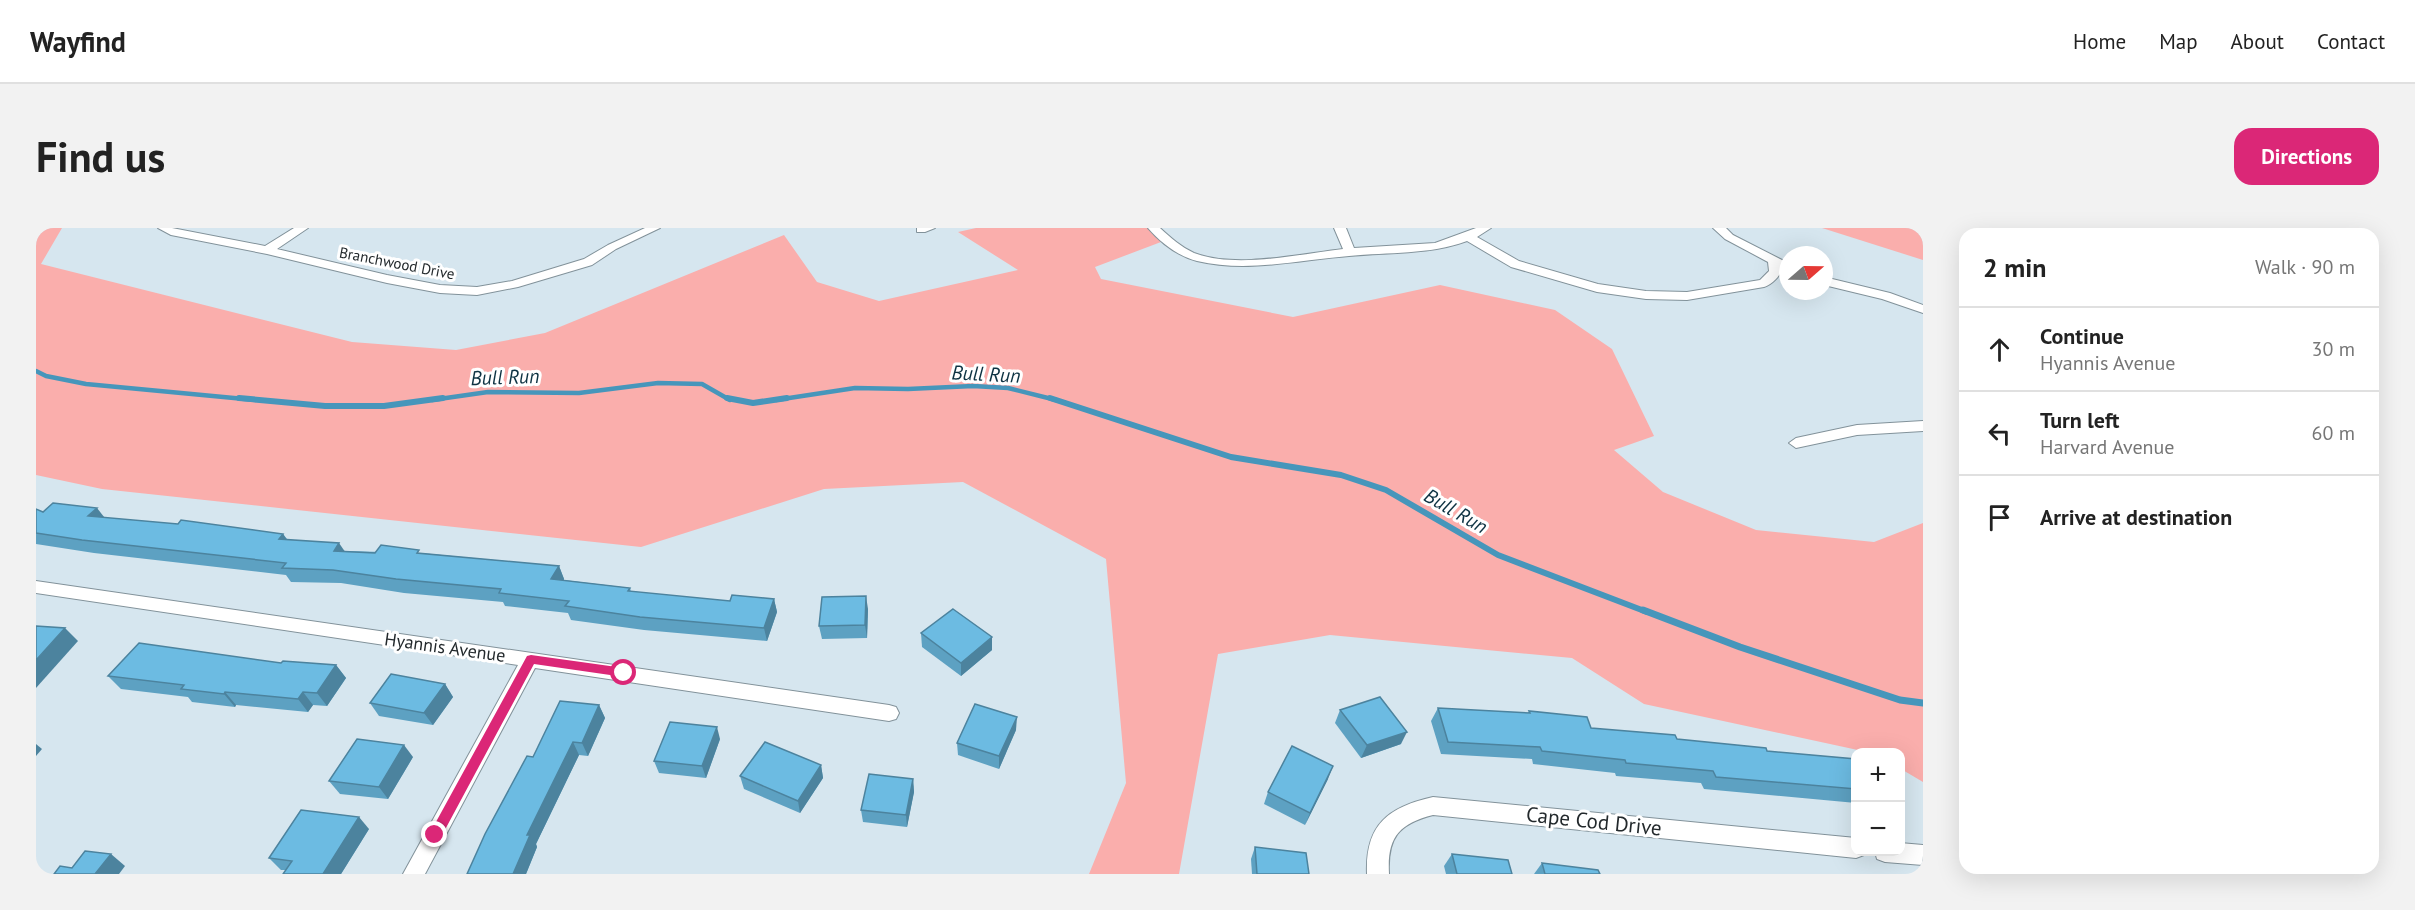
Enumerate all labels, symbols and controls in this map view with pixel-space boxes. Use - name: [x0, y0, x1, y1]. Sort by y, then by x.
- text: Wayfind: [30, 23, 126, 60]
- text: Home: [2073, 28, 2126, 55]
- text: Map: [2159, 28, 2198, 55]
- text: About: [2231, 28, 2284, 55]
- text: Contact: [2317, 28, 2385, 55]
- button: Directions: [2234, 128, 2379, 185]
- text: Find us: [36, 129, 165, 184]
- street label: Branchwood Drive: [338, 243, 456, 283]
- north arrow: [1779, 246, 1833, 300]
- text: 2 min: [1983, 251, 2046, 284]
- text: Walk · 90 m: [2255, 254, 2355, 280]
- text: Continue: [2040, 322, 2124, 350]
- icon: ahead: [1983, 333, 2016, 366]
- text: 30 m: [2312, 336, 2355, 362]
- text: Hyannis Avenue: [2040, 350, 2176, 376]
- water label: Bull Run: [951, 359, 1021, 389]
- water label: Bull Run: [470, 363, 540, 391]
- text: Turn left: [2040, 406, 2120, 434]
- icon: left: [1983, 417, 2016, 450]
- text: 60 m: [2312, 420, 2355, 446]
- text: Harvard Avenue: [2040, 434, 2174, 460]
- water label: Bull Run: [1420, 482, 1492, 540]
- icon: arrive: [1983, 501, 2016, 534]
- text: Arrive at destination: [2040, 503, 2232, 531]
- street label: Hyannis Avenue: [383, 627, 507, 667]
- route start: [610, 659, 636, 685]
- map controls: [1851, 748, 1905, 856]
- button: +: [1851, 748, 1905, 802]
- street label: Cape Cod Drive: [1525, 800, 1663, 842]
- button: −: [1851, 802, 1905, 856]
- route end: [421, 821, 447, 847]

